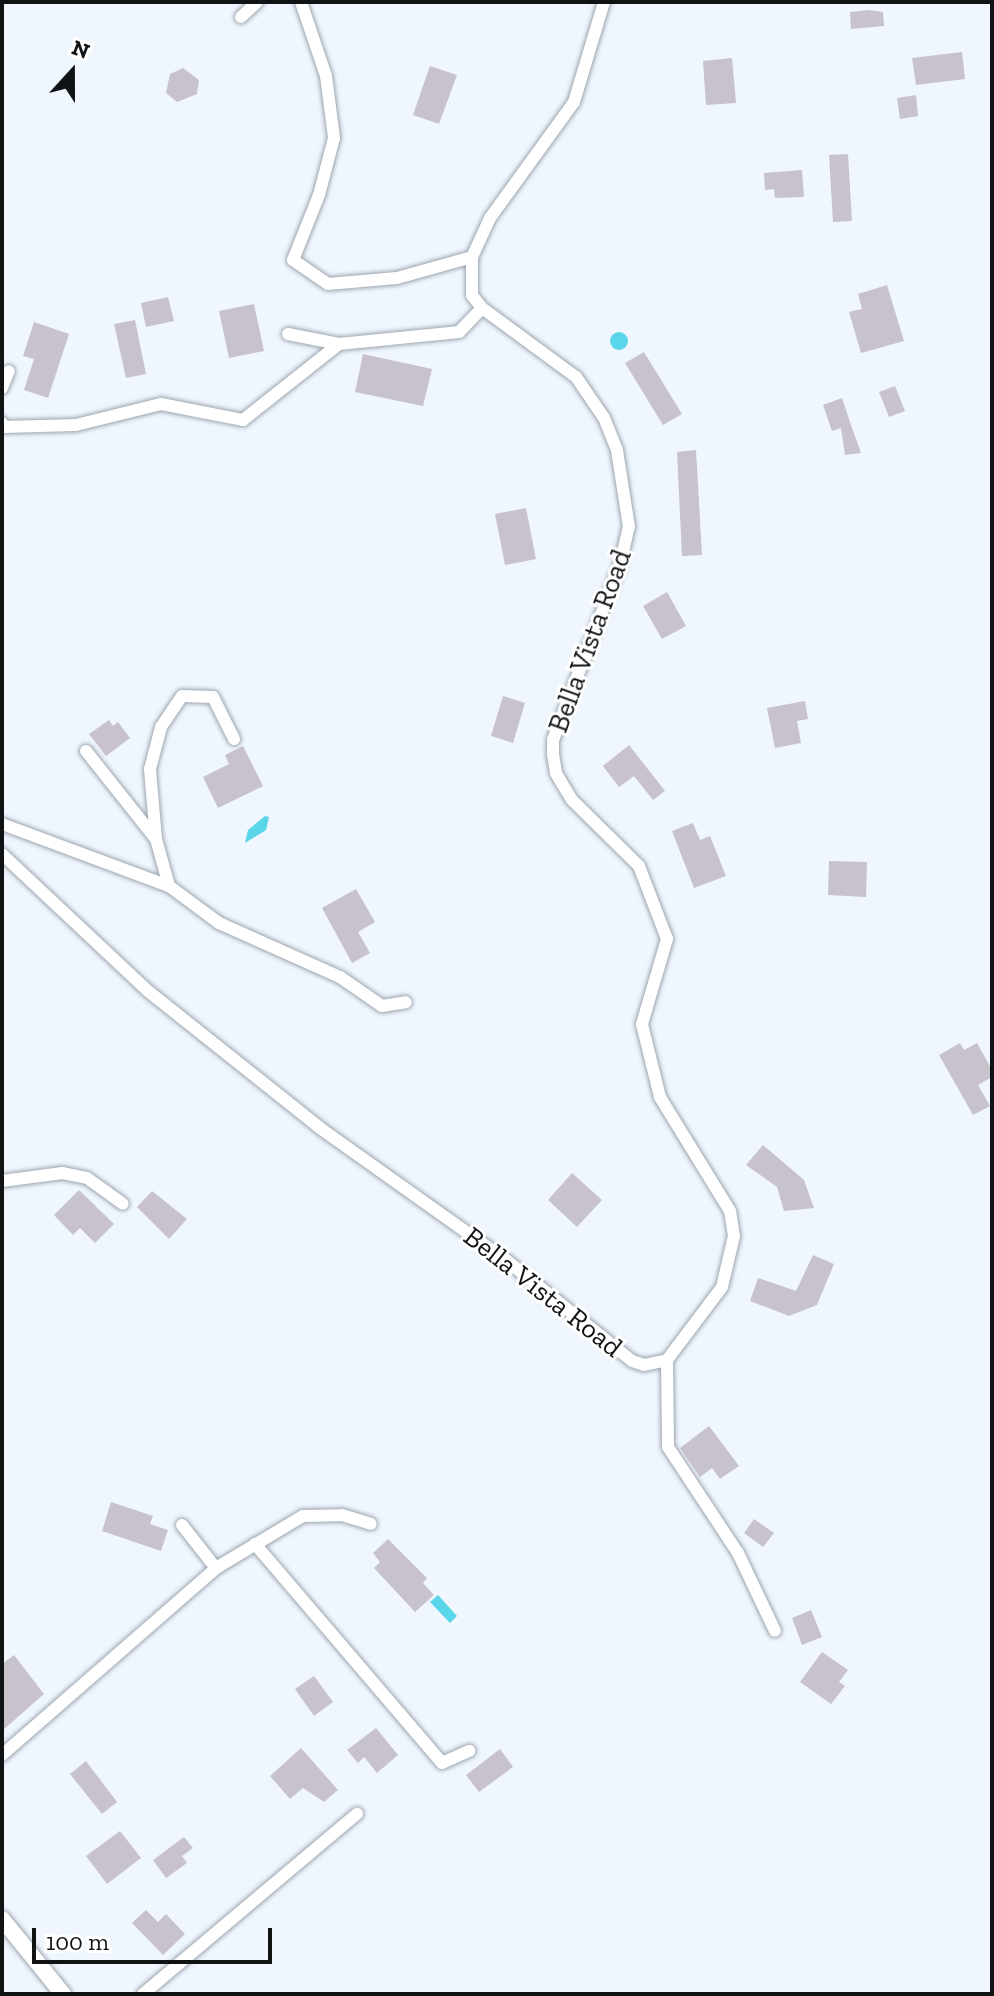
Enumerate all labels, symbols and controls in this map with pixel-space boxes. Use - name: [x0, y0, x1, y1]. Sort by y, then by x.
- north arrow: [32, 32, 112, 112]
- text: N: [68, 34, 93, 65]
- street label: Bella Vista Road: [541, 545, 639, 737]
- street label: Bella Vista Road: [457, 1219, 629, 1365]
- scale bar: [36, 1912, 276, 1962]
- text: 100 m: [46, 1927, 109, 1956]

